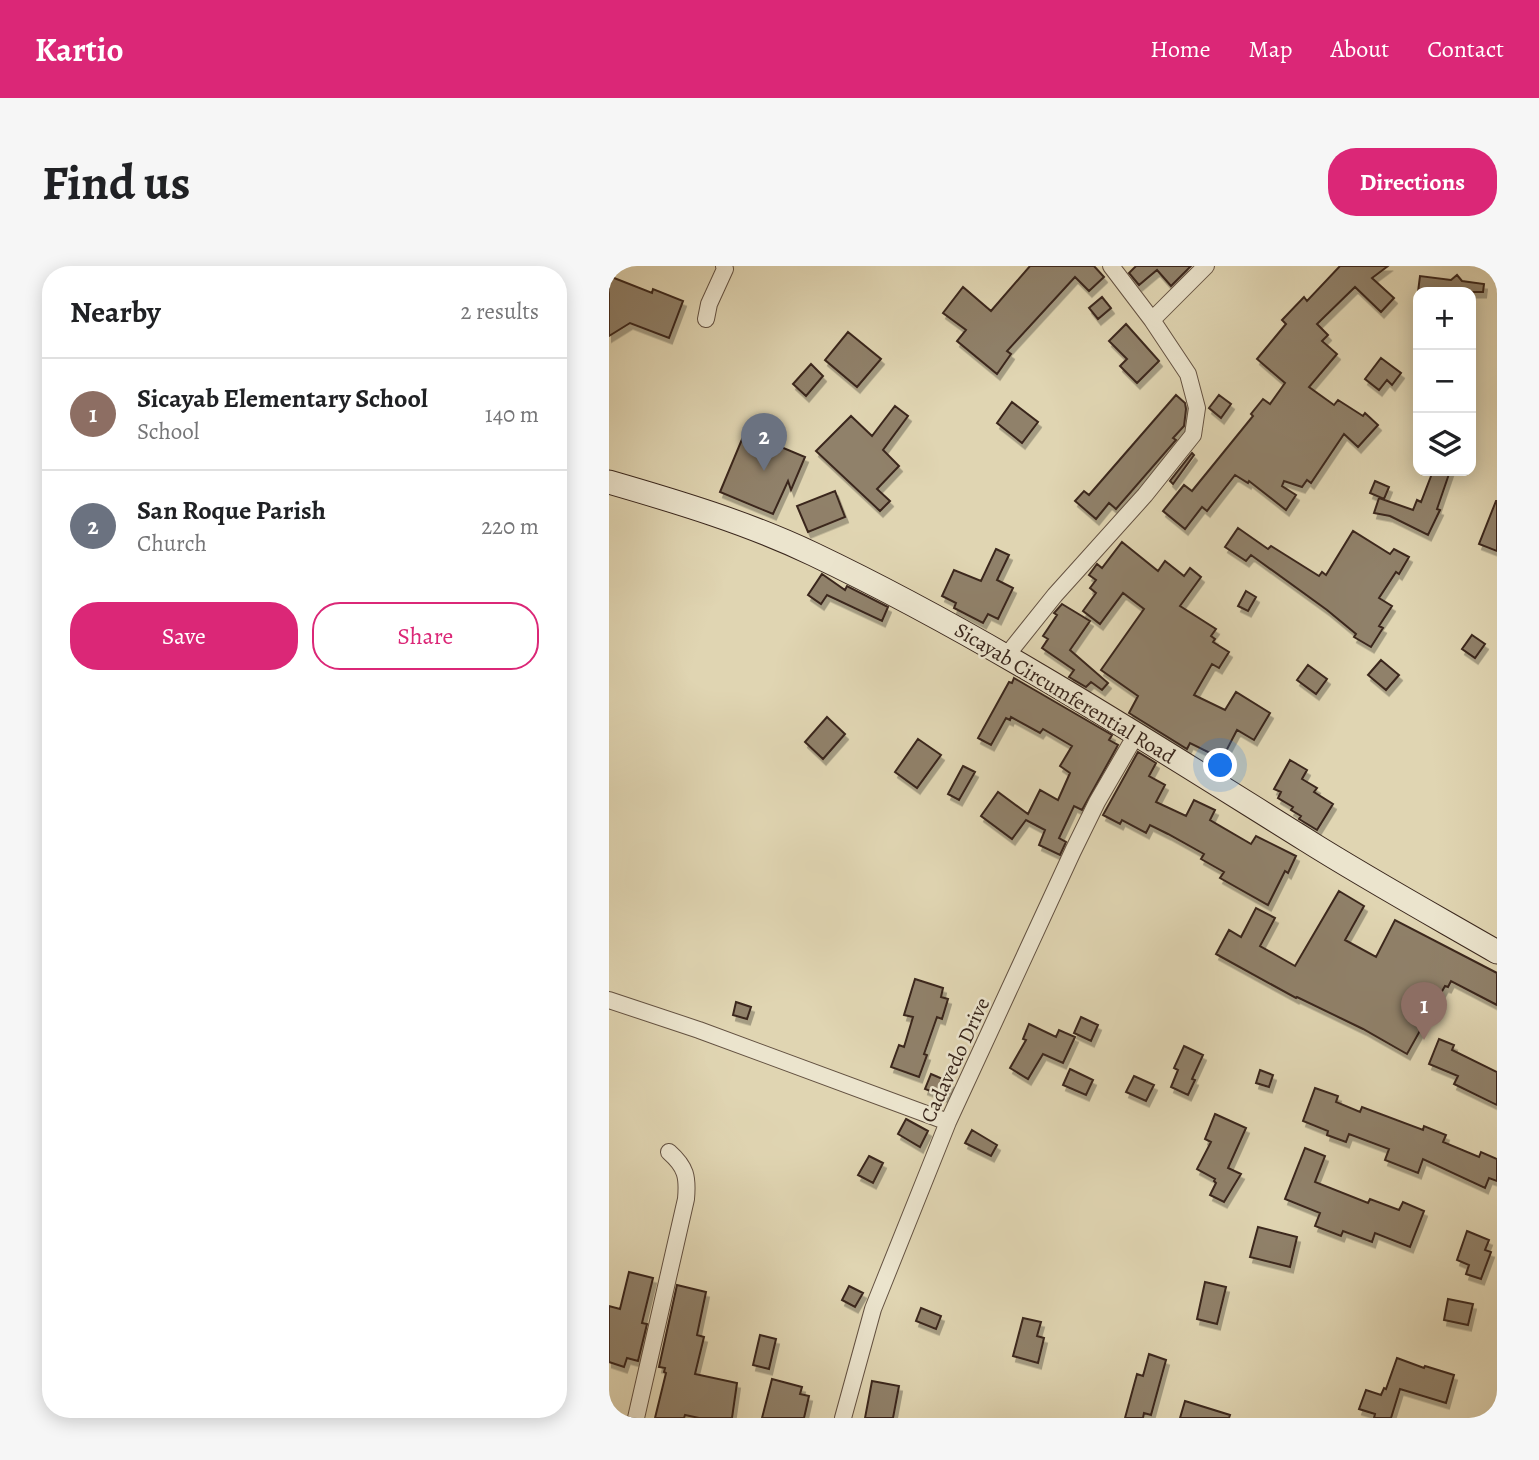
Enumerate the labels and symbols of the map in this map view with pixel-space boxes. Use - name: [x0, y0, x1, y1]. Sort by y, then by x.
- pin: 2: [741, 413, 787, 471]
- street label: Sicayab Circumferential Road: [949, 616, 1181, 771]
- your location: [1203, 748, 1237, 782]
- pin: 1: [1401, 982, 1447, 1040]
- street label: Cadavedo Drive: [914, 993, 996, 1127]

